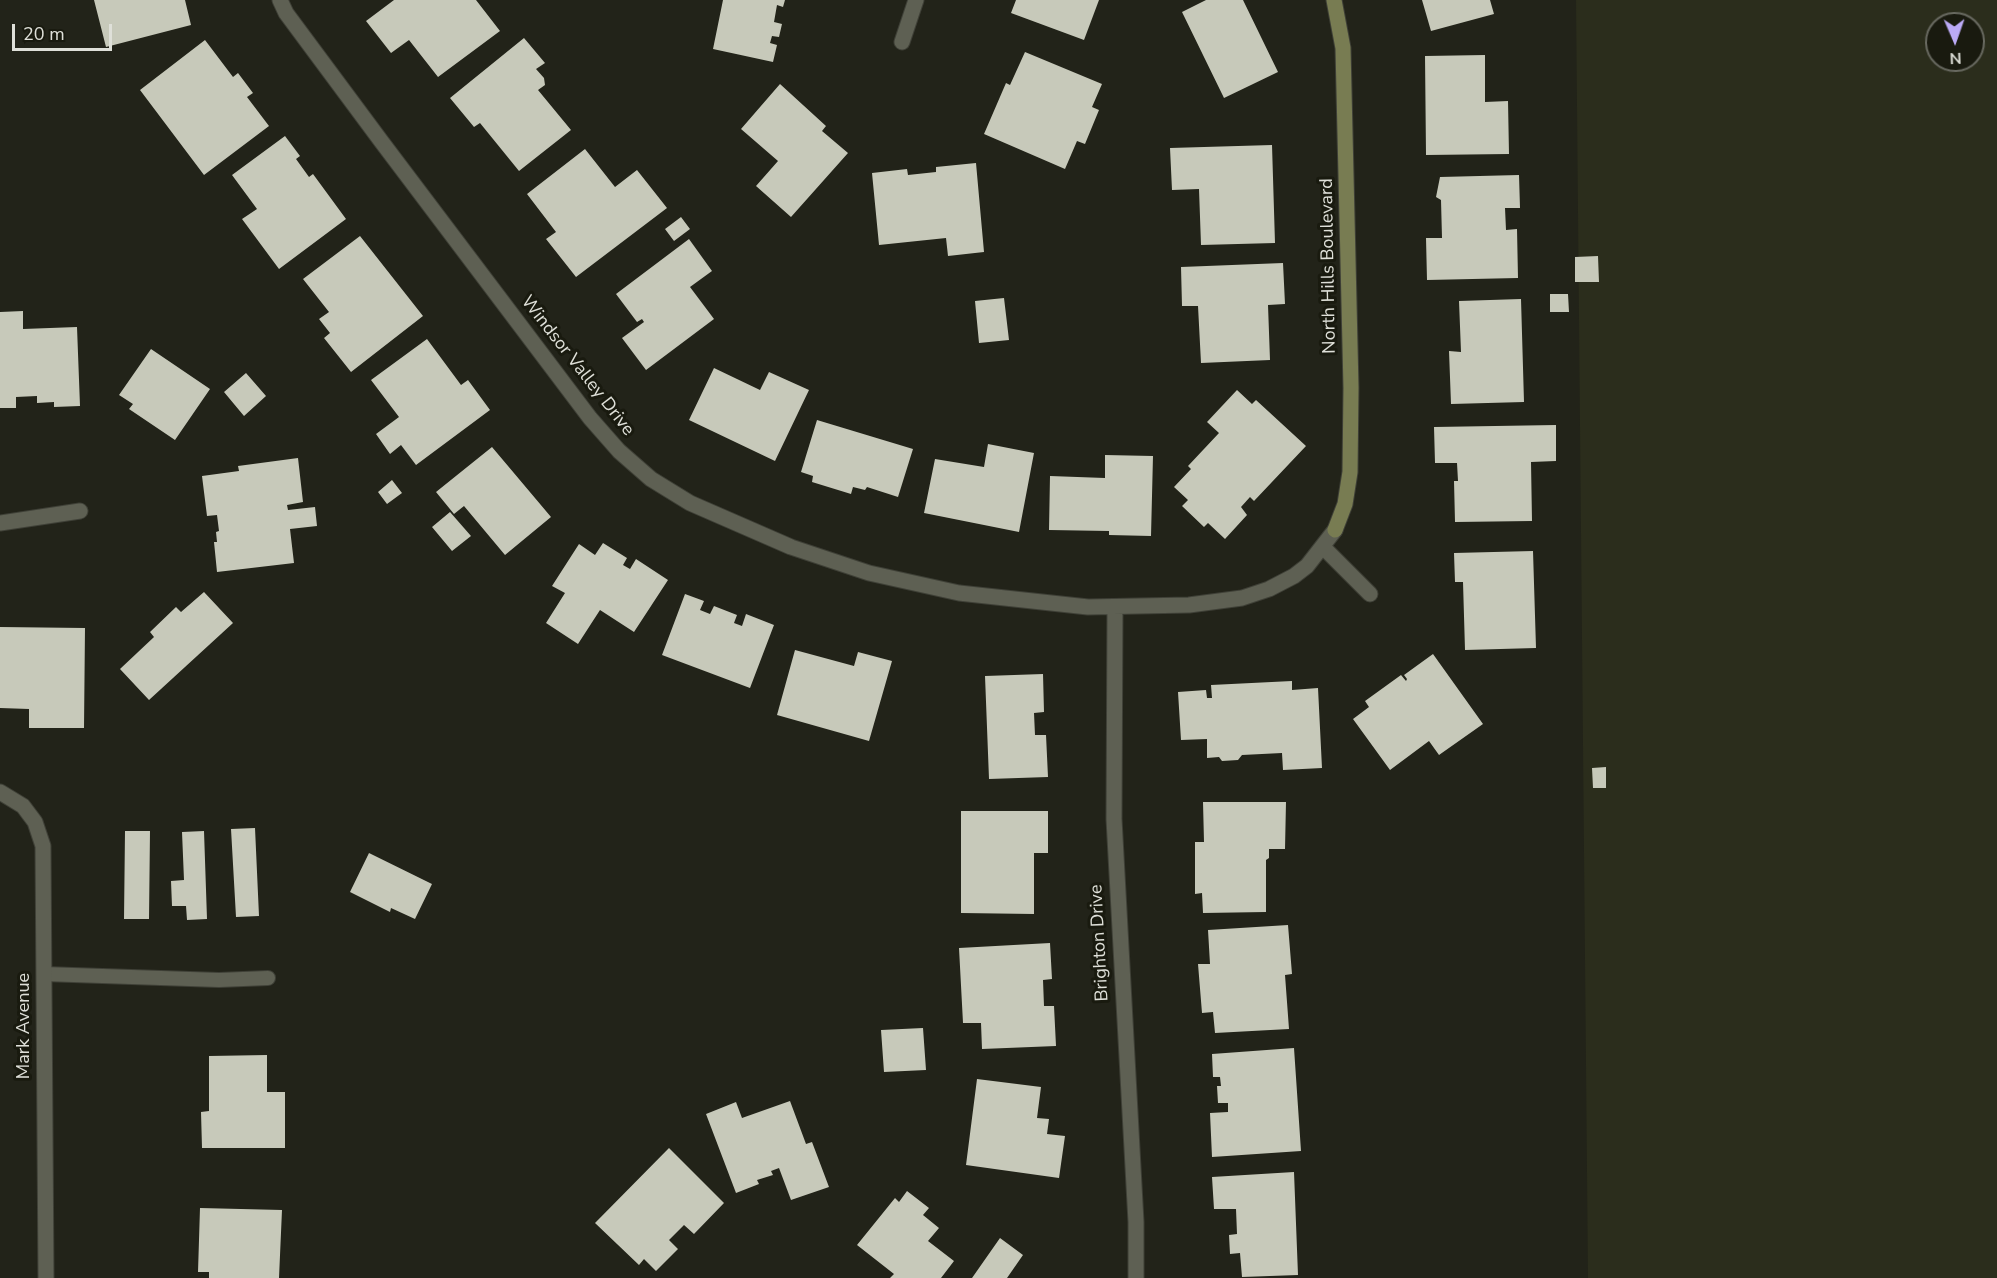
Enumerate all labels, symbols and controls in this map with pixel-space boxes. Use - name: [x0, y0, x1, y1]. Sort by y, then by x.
- scale bar: [15, 12, 116, 50]
- north arrow: [1925, 12, 1985, 72]
- text: 20 m: [23, 22, 65, 46]
- text: N: [1949, 47, 1962, 69]
- street label: North Hills Boulevard: [1317, 178, 1341, 354]
- street label: Windsor Valley Drive: [516, 292, 638, 440]
- street label: Brighton Drive: [1086, 884, 1114, 1002]
- street label: Mark Avenue: [14, 973, 36, 1079]

